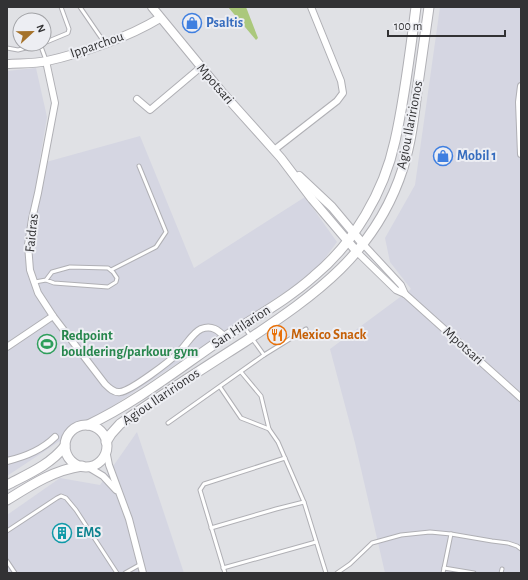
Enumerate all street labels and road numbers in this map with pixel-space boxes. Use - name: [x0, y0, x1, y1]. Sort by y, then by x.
- street label: Ipparchou: [68, 29, 126, 61]
- street label: Mpotsari: [194, 61, 236, 107]
- street label: Agiou Ilaririonos: [395, 80, 425, 170]
- street label: Faidras: [23, 213, 41, 253]
- street label: San Hilarion: [209, 303, 273, 351]
- street label: Mpotsari: [440, 324, 486, 368]
- street label: Agiou Ilaririonos: [120, 366, 202, 428]

